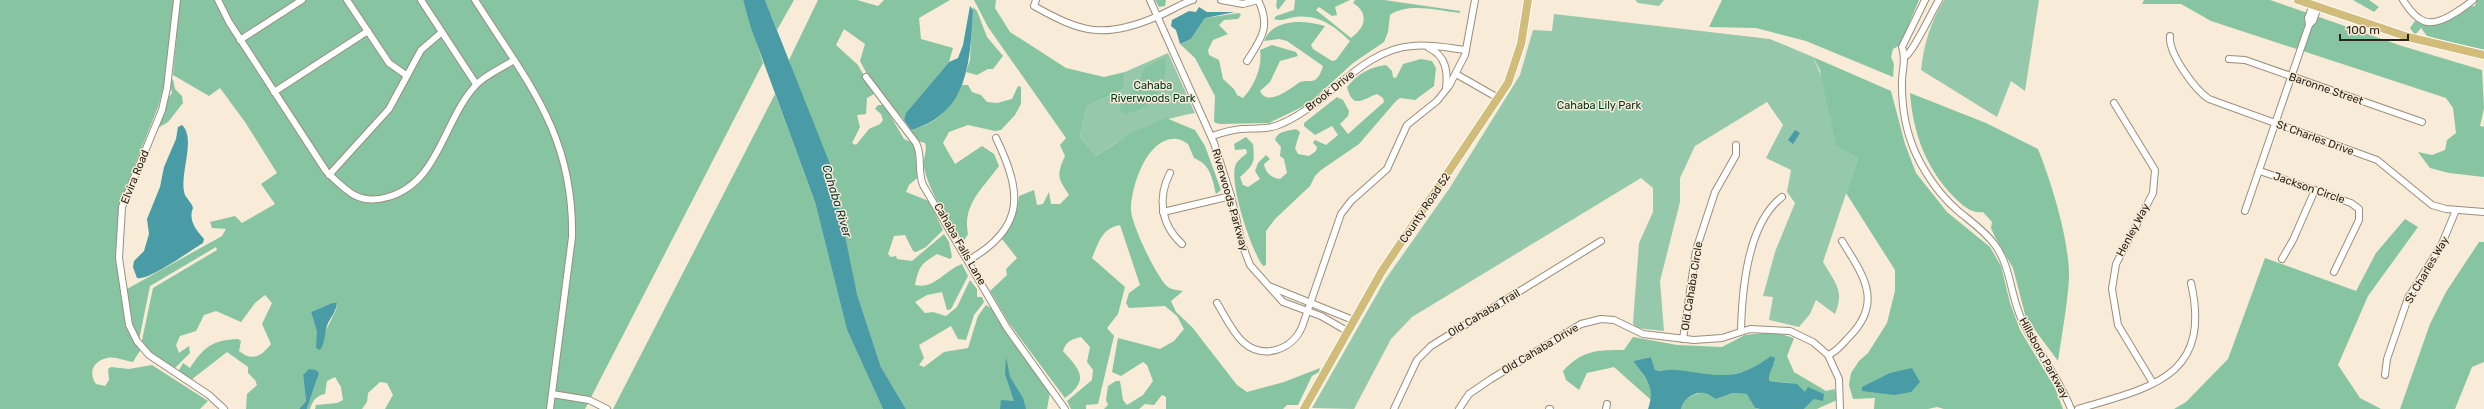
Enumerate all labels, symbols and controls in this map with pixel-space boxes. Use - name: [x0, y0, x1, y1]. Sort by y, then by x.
- scale bar: [2340, 16, 2408, 42]
- text: 100 m: [2346, 23, 2380, 37]
- street label: Brook Drive: [1303, 68, 1357, 114]
- street label: Baronne Street: [2287, 70, 2366, 108]
- park label: Cahaba Riverwoods Park: [1110, 79, 1196, 105]
- park label: Cahaba Lily Park: [1557, 99, 1642, 112]
- street label: St Charles Drive: [2274, 118, 2356, 158]
- street label: Riverwoods Parkway: [1209, 147, 1251, 253]
- street label: Elvira Road: [118, 148, 152, 206]
- water label: Cahaba River: [819, 163, 855, 239]
- street label: Jackson Circle: [2271, 170, 2347, 206]
- street label: County Road 52: [1397, 171, 1453, 245]
- street label: Cahaba Falls Lane: [931, 201, 989, 287]
- street label: Henley Way: [2114, 201, 2152, 259]
- street label: St Charles Way: [2402, 234, 2452, 306]
- street label: Old Cahaba Circle: [1679, 241, 1705, 331]
- street label: Old Cahaba Trail: [1446, 286, 1522, 340]
- street label: Hillsboro Parkway: [2016, 315, 2072, 401]
- street label: Old Cahaba Drive: [1499, 321, 1581, 377]

